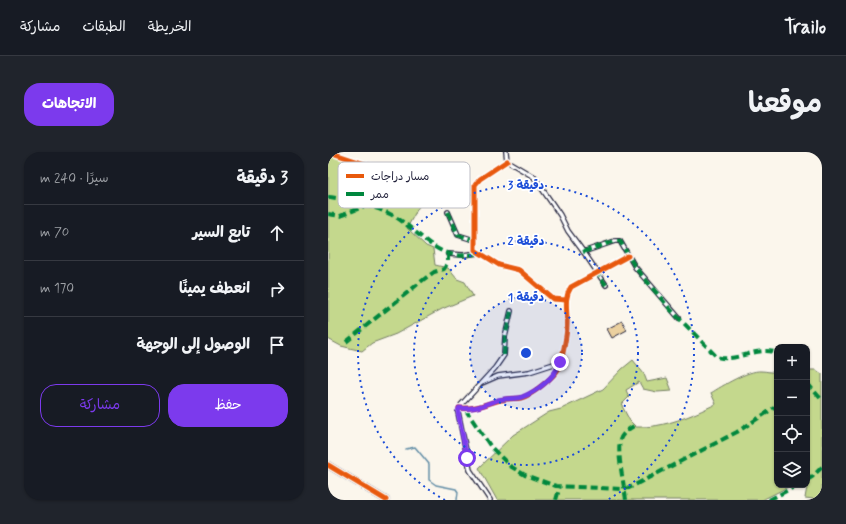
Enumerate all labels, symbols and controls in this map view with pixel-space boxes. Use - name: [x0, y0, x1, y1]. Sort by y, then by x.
- text: Trailo: [784, 15, 826, 40]
- text: مشاركة: [20, 18, 60, 36]
- text: الطبقات: [82, 18, 126, 36]
- text: الخريطة: [148, 18, 191, 36]
- button: الاتجاهات: [24, 83, 114, 126]
- text: موقعنا: [748, 86, 822, 123]
- legend: [338, 162, 470, 208]
- text: 3 دقيقة: [237, 167, 288, 189]
- text: سيرًا · 240 m: [40, 170, 109, 187]
- text: مسار دراجات: [371, 170, 429, 184]
- text: 3 دقيقة: [508, 178, 545, 194]
- text: ممر: [370, 188, 389, 202]
- icon: ahead: [266, 222, 288, 244]
- text: تابع السير: [192, 223, 250, 243]
- text: 70 m: [40, 224, 69, 241]
- text: 2 دقيقة: [508, 234, 545, 250]
- icon: right: [266, 278, 288, 300]
- text: انعطف يمينًا: [179, 279, 250, 299]
- text: 170 m: [40, 280, 74, 297]
- text: 1 دقيقة: [508, 290, 545, 306]
- icon: arrive: [266, 334, 288, 356]
- text: الوصول إلى الوجهة: [136, 335, 250, 355]
- map controls: [774, 344, 810, 488]
- button: +: [774, 344, 810, 380]
- centre of rings: [519, 346, 533, 360]
- route end: [551, 353, 569, 371]
- button: −: [774, 380, 810, 416]
- button: مشاركة: [40, 384, 160, 427]
- button: حفظ: [168, 384, 288, 427]
- button: locate: [774, 416, 810, 452]
- route start: [458, 449, 476, 467]
- button: layers: [774, 452, 810, 488]

